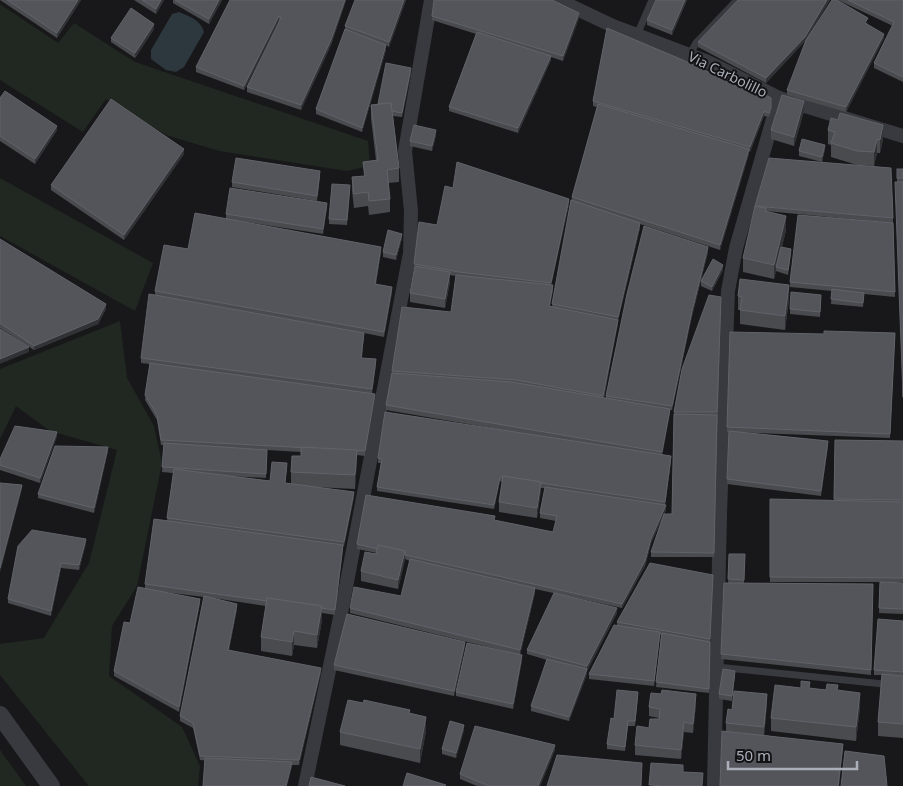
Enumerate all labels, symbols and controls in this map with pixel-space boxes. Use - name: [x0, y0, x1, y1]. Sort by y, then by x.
- street label: Via Carbolillo: [685, 47, 771, 101]
- scale bar: [728, 738, 857, 770]
- text: 50 m: [736, 745, 771, 765]

